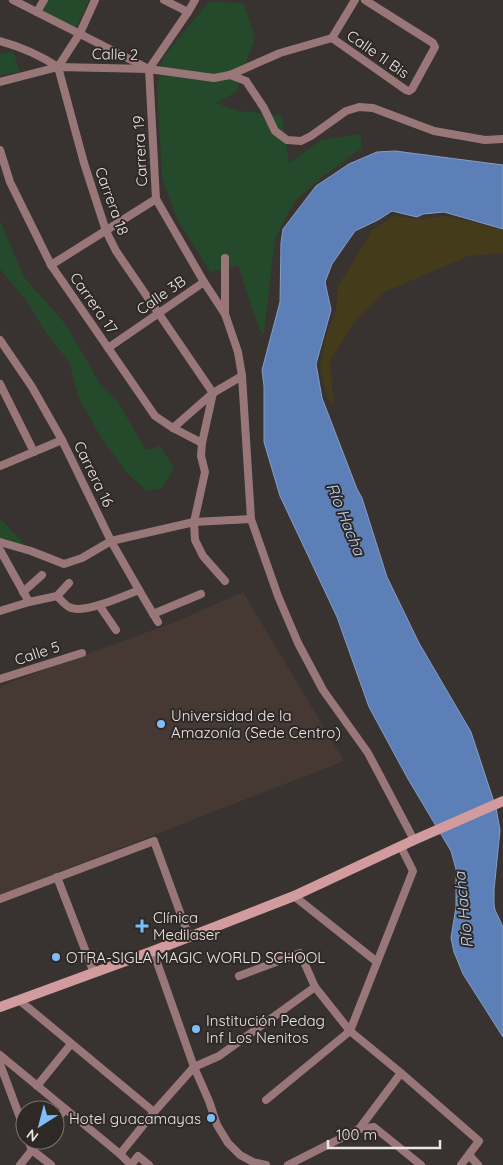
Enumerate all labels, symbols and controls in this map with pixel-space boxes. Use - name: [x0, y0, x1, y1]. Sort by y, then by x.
- street label: Calle 1I Bis: [343, 26, 413, 82]
- street label: Calle 2: [92, 44, 138, 64]
- street label: Carrera 19: [129, 115, 151, 187]
- street label: Carrera 18: [91, 164, 133, 238]
- street label: Carrera 17: [66, 269, 122, 338]
- street label: Calle 3B: [133, 271, 190, 319]
- street label: Carrera 16: [70, 438, 118, 510]
- water label: Río Hacha: [322, 480, 370, 559]
- street label: Calle 5: [12, 637, 62, 669]
- place label: Universidad de la Amazonía (Sede Centro): [171, 706, 341, 742]
- marker: Universidad de la Amazonía (Sede Centro): [155, 718, 167, 730]
- water label: Río Hacha: [449, 870, 477, 949]
- place label: Clínica Medilaser: [153, 908, 220, 944]
- marker: Clínica Medilaser: [135, 919, 149, 933]
- place label: OTRA-SIGLA MAGIC WORLD SCHOOL: [66, 948, 325, 967]
- marker: OTRA-SIGLA MAGIC WORLD SCHOOL: [50, 951, 62, 963]
- place label: Institución Pedag Inf Los Nenitos: [206, 1011, 325, 1047]
- marker: Institución Pedag Inf Los Nenitos: [190, 1023, 202, 1035]
- north arrow: [15, 1100, 65, 1150]
- place label: Hotel guacamayas: [69, 1109, 201, 1128]
- marker: Hotel guacamayas: [205, 1112, 217, 1124]
- scale bar: [328, 1118, 440, 1150]
- text: N: [23, 1125, 42, 1146]
- text: 100 m: [336, 1125, 377, 1144]

